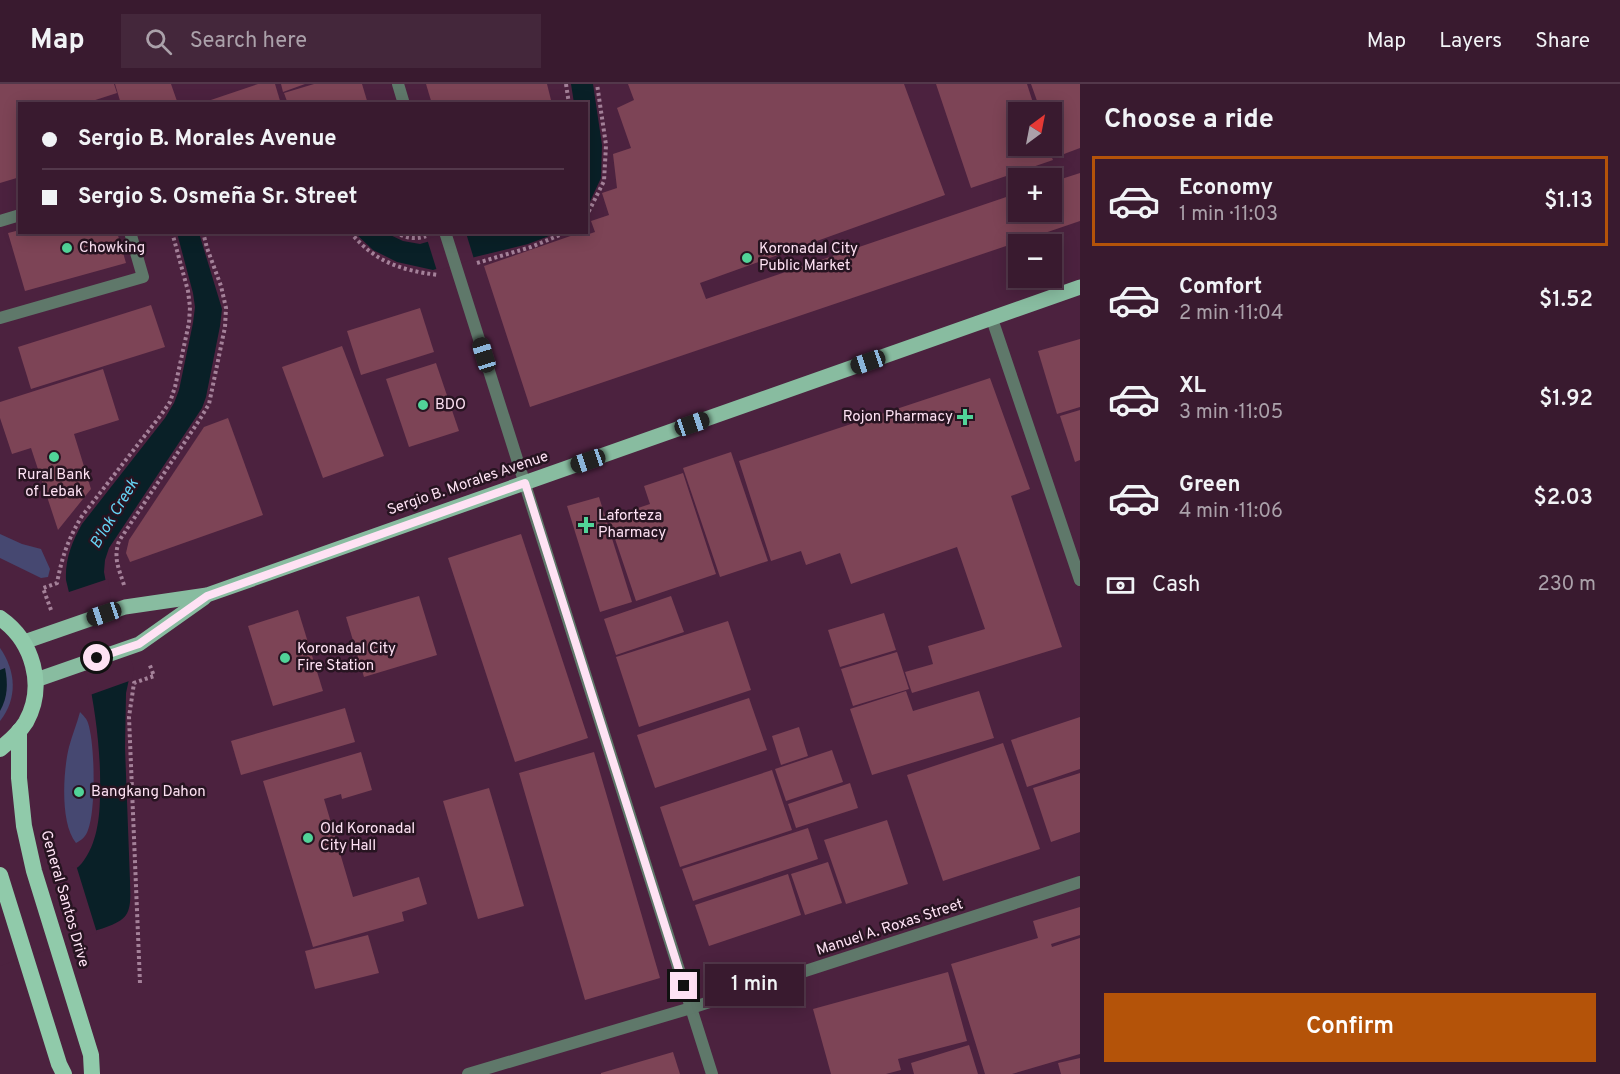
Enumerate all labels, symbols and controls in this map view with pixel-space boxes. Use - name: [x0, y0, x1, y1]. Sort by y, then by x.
- search box: [121, 14, 541, 68]
- text: Map: [30, 23, 85, 59]
- icon: search: [142, 25, 175, 58]
- text: Search here: [190, 28, 307, 55]
- text: Map: [1367, 28, 1406, 55]
- text: Layers: [1439, 28, 1502, 55]
- text: Share: [1535, 28, 1590, 55]
- north arrow: [1008, 102, 1062, 156]
- map controls: [1008, 102, 1062, 288]
- text: Choose a ride: [1104, 103, 1274, 137]
- text: Sergio B. Morales Avenue: [78, 126, 337, 153]
- button: +: [1008, 168, 1062, 222]
- icon: car: [1107, 174, 1161, 228]
- text: Economy: [1179, 175, 1273, 202]
- text: Sergio S. Osmeña Sr. Street: [78, 184, 357, 211]
- text: $1.13: [1544, 188, 1593, 215]
- text: 1 min · 11:03: [1179, 202, 1278, 228]
- button: −: [1008, 234, 1062, 288]
- place label: Chowking: [79, 239, 145, 258]
- place label: Koronadal City Public Market: [759, 240, 858, 276]
- marker: Chowking: [60, 241, 74, 255]
- marker: Koronadal City Public Market: [740, 251, 754, 265]
- icon: car: [1107, 273, 1161, 327]
- text: Comfort: [1179, 274, 1262, 301]
- text: $1.52: [1539, 287, 1593, 314]
- text: 2 min · 11:04: [1179, 301, 1283, 327]
- car: [470, 335, 498, 375]
- car: [848, 348, 888, 376]
- icon: car: [1107, 372, 1161, 426]
- text: XL: [1179, 373, 1206, 400]
- text: $1.92: [1539, 386, 1593, 413]
- place label: BDO: [435, 396, 466, 415]
- marker: BDO: [416, 398, 430, 412]
- text: 3 min · 11:05: [1179, 400, 1283, 426]
- place label: Rojon Pharmacy: [843, 408, 953, 427]
- car: [672, 410, 712, 438]
- marker: Rojon Pharmacy: [958, 410, 972, 424]
- car: [568, 447, 608, 475]
- street label: Sergio B. Morales Avenue: [385, 448, 551, 520]
- marker: Rural Bank of Lebak: [47, 450, 61, 464]
- place label: Rural Bank of Lebak: [17, 466, 91, 502]
- icon: car: [1107, 471, 1161, 525]
- text: Green: [1179, 472, 1241, 499]
- water label: B'lok Creek: [86, 475, 144, 553]
- text: $2.03: [1534, 485, 1593, 512]
- text: 4 min · 11:06: [1179, 499, 1283, 525]
- place label: Laforteza Pharmacy: [598, 507, 666, 543]
- marker: Laforteza Pharmacy: [579, 518, 593, 532]
- icon: cash: [1104, 569, 1137, 602]
- text: Cash: [1152, 572, 1201, 599]
- text: 230 m: [1537, 572, 1596, 598]
- car: [84, 600, 124, 628]
- place label: Koronadal City Fire Station: [297, 640, 396, 676]
- route start: [83, 644, 110, 671]
- marker: Koronadal City Fire Station: [278, 651, 292, 665]
- place label: Bangkang Dahon: [91, 783, 206, 802]
- marker: Bangkang Dahon: [72, 785, 86, 799]
- place label: Old Koronadal City Hall: [320, 820, 415, 856]
- street label: General Santos Drive: [35, 828, 93, 970]
- marker: Old Koronadal City Hall: [301, 831, 315, 845]
- street label: Manuel A. Roxas Street: [814, 895, 966, 961]
- callout: 1 min: [705, 965, 804, 1007]
- route end: [670, 972, 697, 999]
- text: 1 min: [731, 972, 778, 998]
- button: Confirm: [1104, 993, 1596, 1062]

